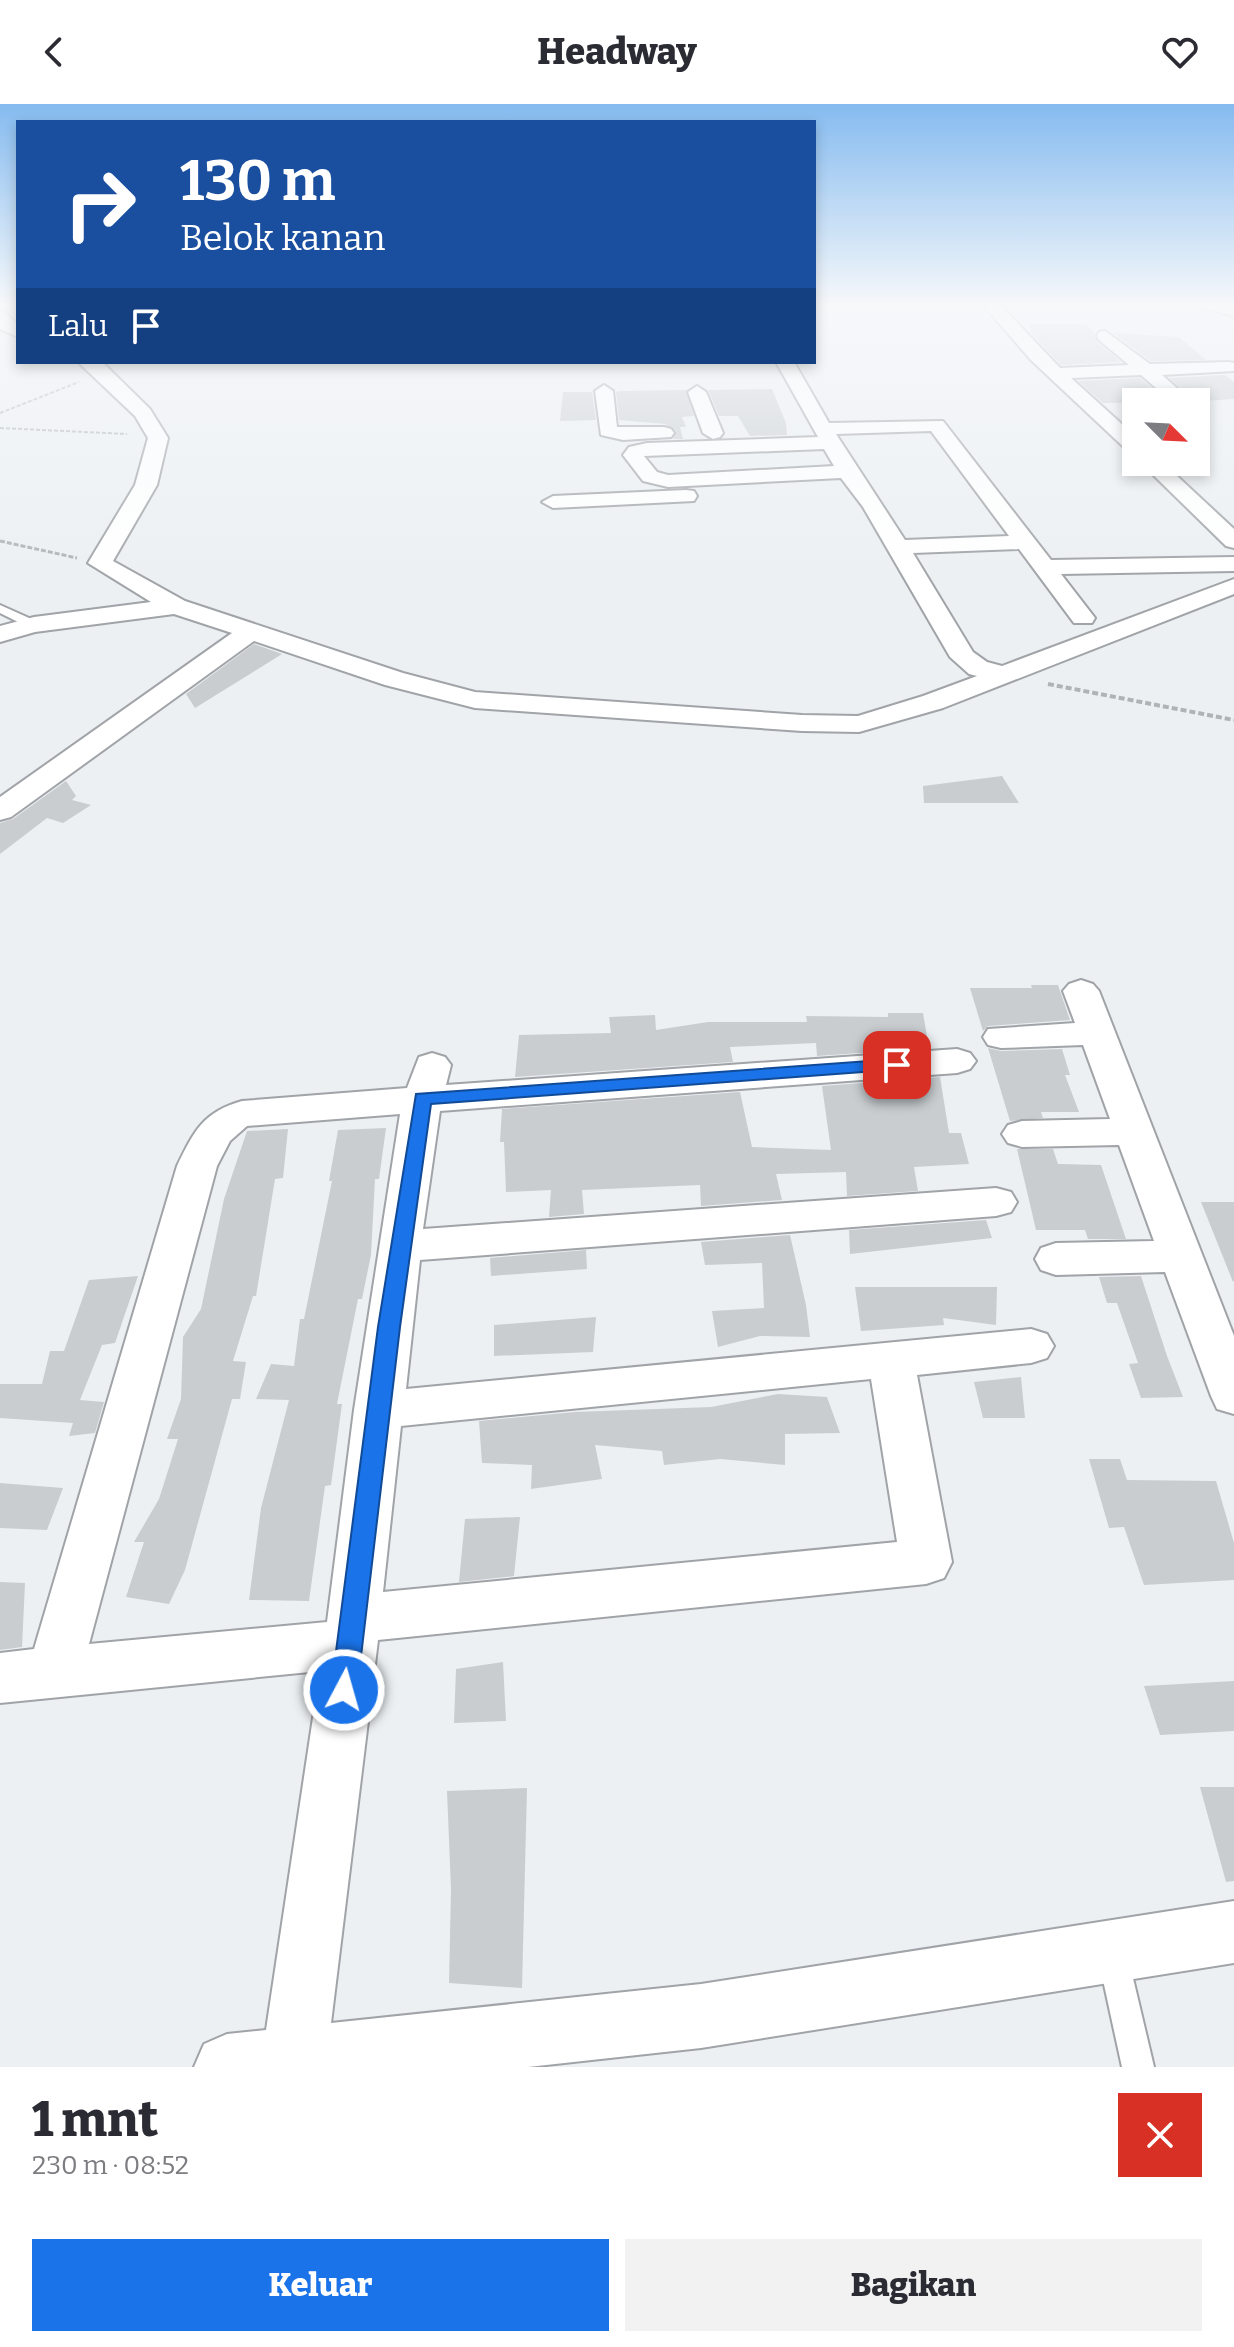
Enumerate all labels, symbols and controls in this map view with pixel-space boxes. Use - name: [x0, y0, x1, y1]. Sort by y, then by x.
- icon: back: [32, 30, 76, 74]
- text: Headway: [537, 30, 697, 74]
- icon: heart: [1158, 30, 1202, 74]
- text: 130 m: [180, 148, 336, 215]
- icon: right: [48, 152, 152, 256]
- text: Belok kanan: [180, 216, 386, 260]
- icon: arrive: [124, 304, 168, 348]
- text: Lalu: [48, 308, 108, 344]
- north arrow: [1122, 388, 1210, 476]
- map controls: [1122, 388, 1210, 476]
- pin: [863, 1031, 931, 1099]
- icon: arrive: [875, 1043, 919, 1087]
- position arrow: [302, 1648, 386, 1732]
- text: 1 mnt: [32, 2091, 158, 2149]
- button: close: [1118, 2093, 1202, 2177]
- text: 230 m · 08:52: [32, 2150, 189, 2181]
- button: Keluar: [32, 2239, 609, 2331]
- button: Bagikan: [625, 2239, 1202, 2331]

